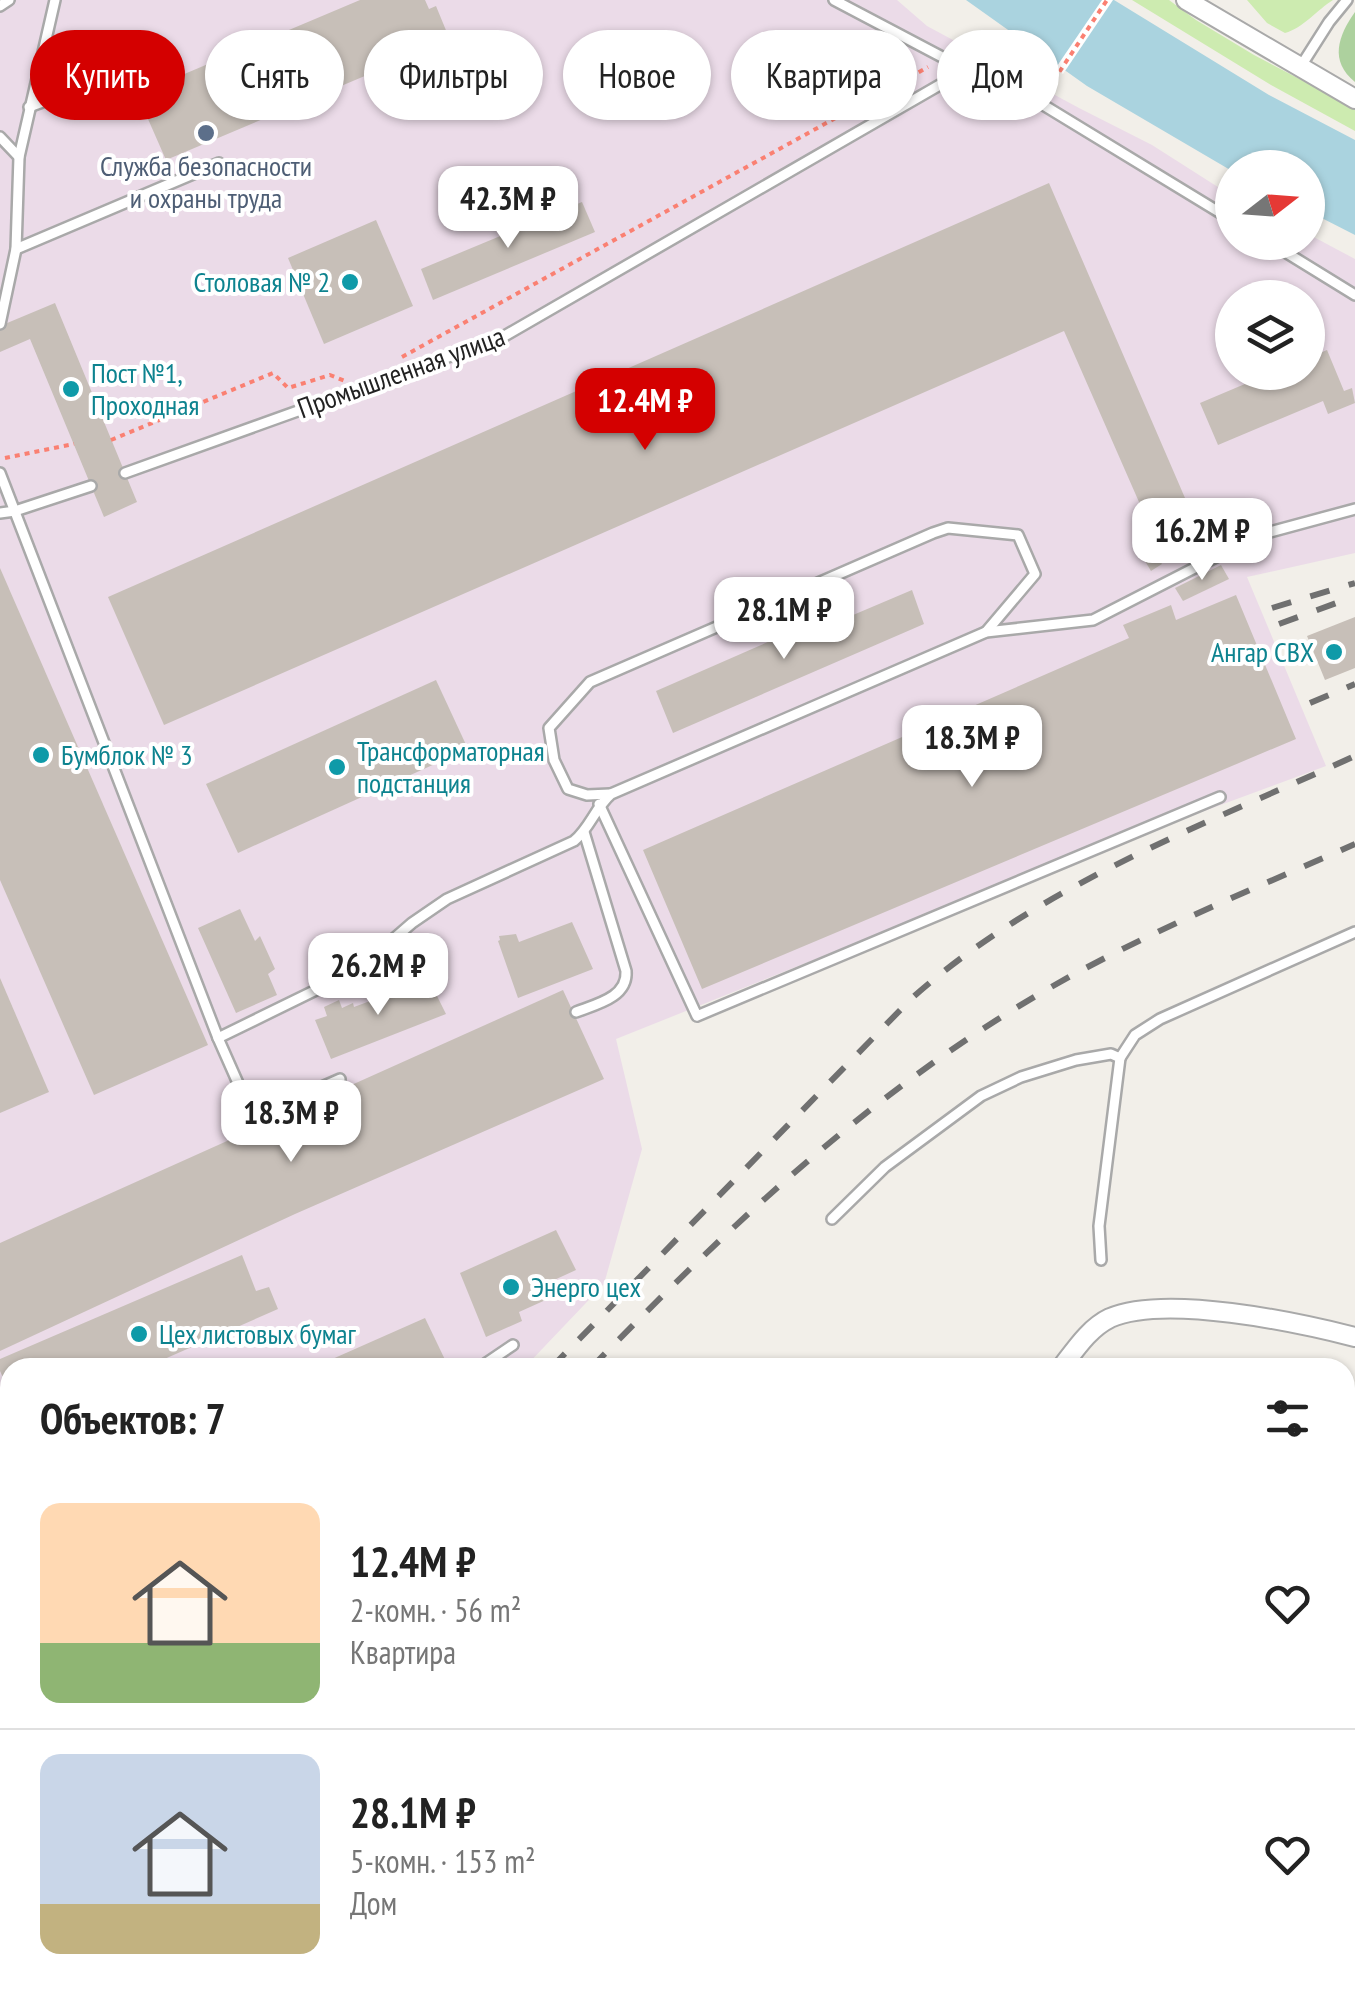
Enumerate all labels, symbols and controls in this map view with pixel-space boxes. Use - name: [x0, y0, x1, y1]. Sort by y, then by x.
- chip: Купить: [30, 30, 185, 120]
- chip: Снять: [205, 30, 344, 120]
- chip: Фильтры: [364, 30, 543, 120]
- chip: Новое: [563, 30, 711, 120]
- chip: Квартира: [731, 30, 917, 120]
- chip: Дом: [937, 30, 1059, 120]
- marker: Служба безопасности и охраны труда: [195, 122, 217, 144]
- place label: Служба безопасности и охраны труда: [100, 147, 312, 216]
- north arrow: [1215, 150, 1325, 260]
- map controls: [1215, 150, 1325, 390]
- pin: 42.3M ₽: [416, 166, 600, 251]
- text: 42.3M ₽: [460, 177, 556, 219]
- place label: Столовая № 2: [193, 263, 330, 300]
- marker: Столовая № 2: [339, 271, 361, 293]
- button: layers: [1215, 280, 1325, 390]
- street label: Промышленная улица: [292, 317, 510, 426]
- place label: Пост №1, Проходная: [91, 354, 199, 423]
- pin: 12.4M ₽: [553, 368, 737, 453]
- marker: Пост №1, Проходная: [60, 378, 82, 400]
- text: 12.4M ₽: [597, 379, 693, 421]
- pin: 16.2M ₽: [1110, 498, 1294, 583]
- text: 16.2M ₽: [1154, 509, 1250, 551]
- pin: 28.1M ₽: [692, 577, 876, 662]
- text: 28.1M ₽: [736, 588, 832, 630]
- place label: Ангар СВХ: [1211, 633, 1314, 670]
- marker: Ангар СВХ: [1323, 641, 1345, 663]
- pin: 18.3M ₽: [880, 705, 1064, 790]
- text: 18.3M ₽: [924, 716, 1020, 758]
- place label: Трансформаторная подстанция: [357, 732, 545, 801]
- place label: Бумблок № 3: [61, 736, 193, 773]
- marker: Бумблок № 3: [30, 744, 52, 766]
- marker: Трансформаторная подстанция: [326, 756, 348, 778]
- pin: 26.2M ₽: [286, 933, 470, 1018]
- text: 26.2M ₽: [330, 944, 426, 986]
- pin: 18.3M ₽: [199, 1080, 383, 1165]
- text: 18.3M ₽: [243, 1091, 339, 1133]
- place label: Энерго цех: [531, 1268, 641, 1305]
- marker: Энерго цех: [500, 1276, 522, 1298]
- place label: Цех листовых бумаг: [159, 1315, 357, 1352]
- marker: Цех листовых бумаг: [128, 1323, 150, 1345]
- text: Объектов: 7: [40, 1391, 226, 1446]
- icon: filters: [1260, 1391, 1315, 1446]
- text: 12.4M ₽: [350, 1534, 476, 1589]
- icon: home: [120, 1543, 240, 1663]
- icon: heart: [1260, 1576, 1315, 1631]
- text: 2-комн. · 56 m²: [350, 1589, 521, 1631]
- text: Квартира: [350, 1631, 456, 1673]
- text: 28.1M ₽: [350, 1785, 476, 1840]
- icon: home: [120, 1794, 240, 1914]
- icon: heart: [1260, 1827, 1315, 1882]
- text: 5-комн. · 153 m²: [350, 1840, 536, 1882]
- text: Дом: [350, 1882, 397, 1924]

